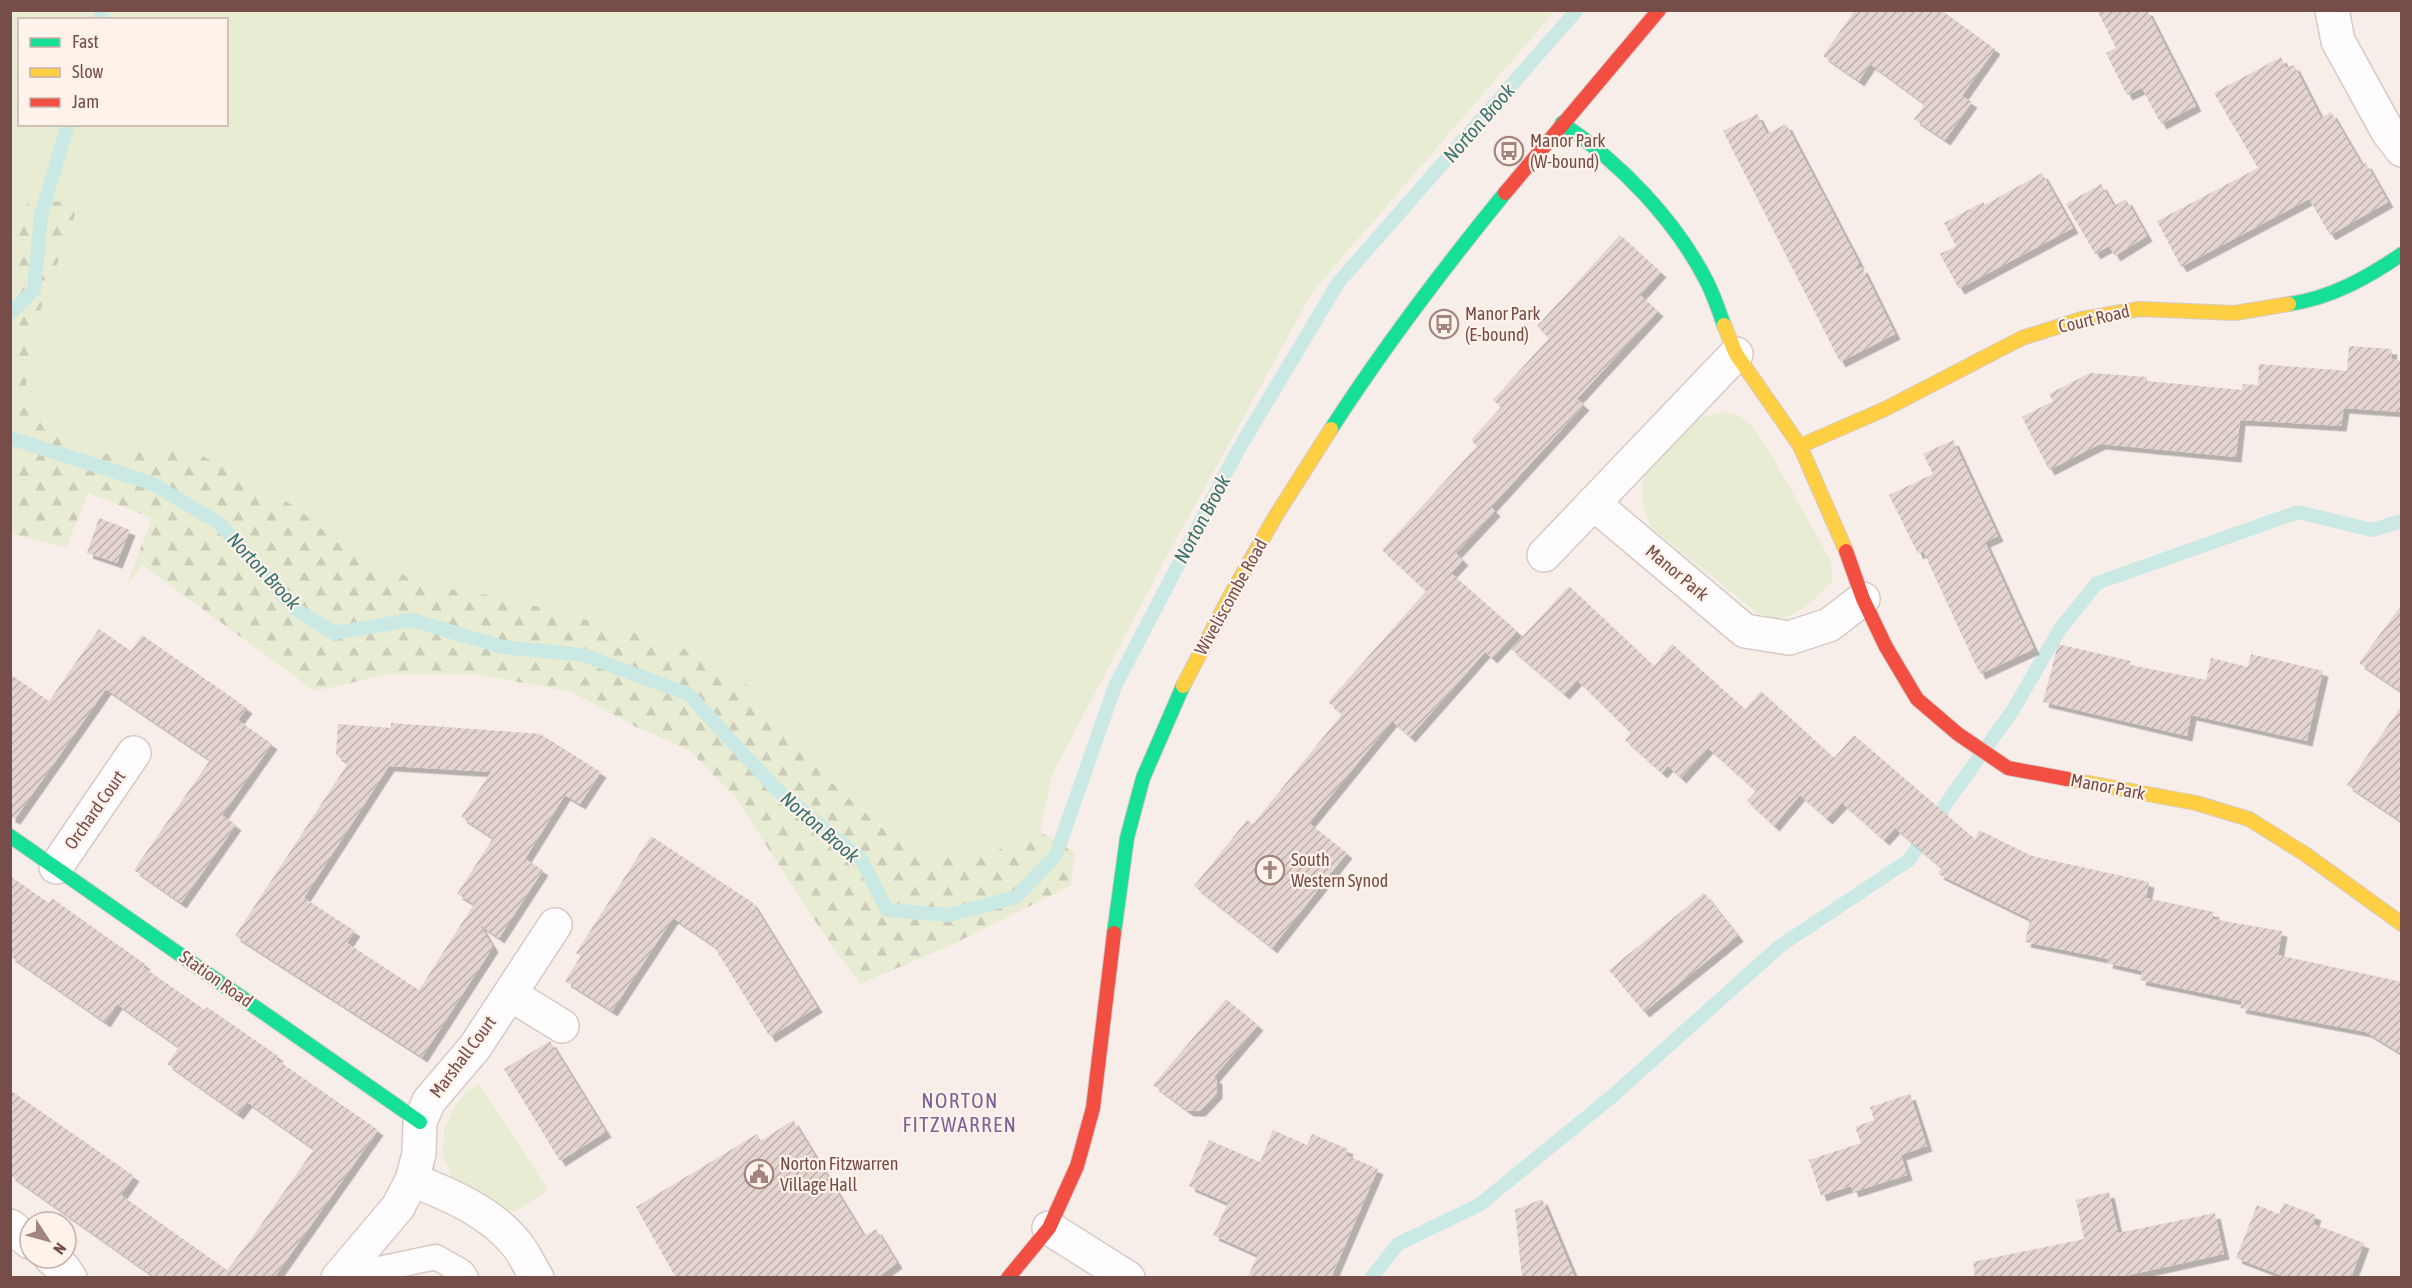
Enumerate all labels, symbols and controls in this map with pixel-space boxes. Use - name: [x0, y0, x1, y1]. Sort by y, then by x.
- legend: [18, 18, 228, 126]
- text: Fast: [72, 31, 99, 52]
- text: Slow: [72, 61, 103, 82]
- water label: Norton Brook: [1438, 78, 1519, 167]
- text: Jam: [72, 91, 99, 112]
- place label: Manor Park (W-bound): [1530, 130, 1606, 172]
- bus stop icon: Manor Park (W-bound): [1493, 135, 1525, 167]
- street label: Court Road: [2056, 300, 2132, 337]
- place label: Manor Park (E-bound): [1465, 303, 1541, 345]
- bus stop icon: Manor Park (E-bound): [1428, 308, 1460, 340]
- water label: Norton Brook: [1169, 471, 1234, 567]
- water label: Norton Brook: [223, 527, 306, 614]
- street label: Wiveliscombe Road: [1190, 535, 1271, 658]
- street label: Manor Park: [1642, 540, 1713, 605]
- street label: Orchard Court: [60, 766, 129, 853]
- street label: Manor Park: [2069, 769, 2147, 804]
- water label: Norton Brook: [776, 786, 865, 867]
- place label: South Western Synod: [1291, 849, 1388, 891]
- church icon: South Western Synod: [1254, 854, 1286, 886]
- street label: Station Road: [176, 946, 257, 1011]
- street label: Marshall Court: [425, 1012, 500, 1102]
- district label: NORTON FITZWARREN: [903, 1088, 1017, 1136]
- place label: Norton Fitzwarren Village Hall: [780, 1153, 898, 1195]
- public building icon: Norton Fitzwarren Village Hall: [743, 1158, 775, 1190]
- north arrow: [18, 1210, 78, 1270]
- text: N: [50, 1240, 70, 1258]

